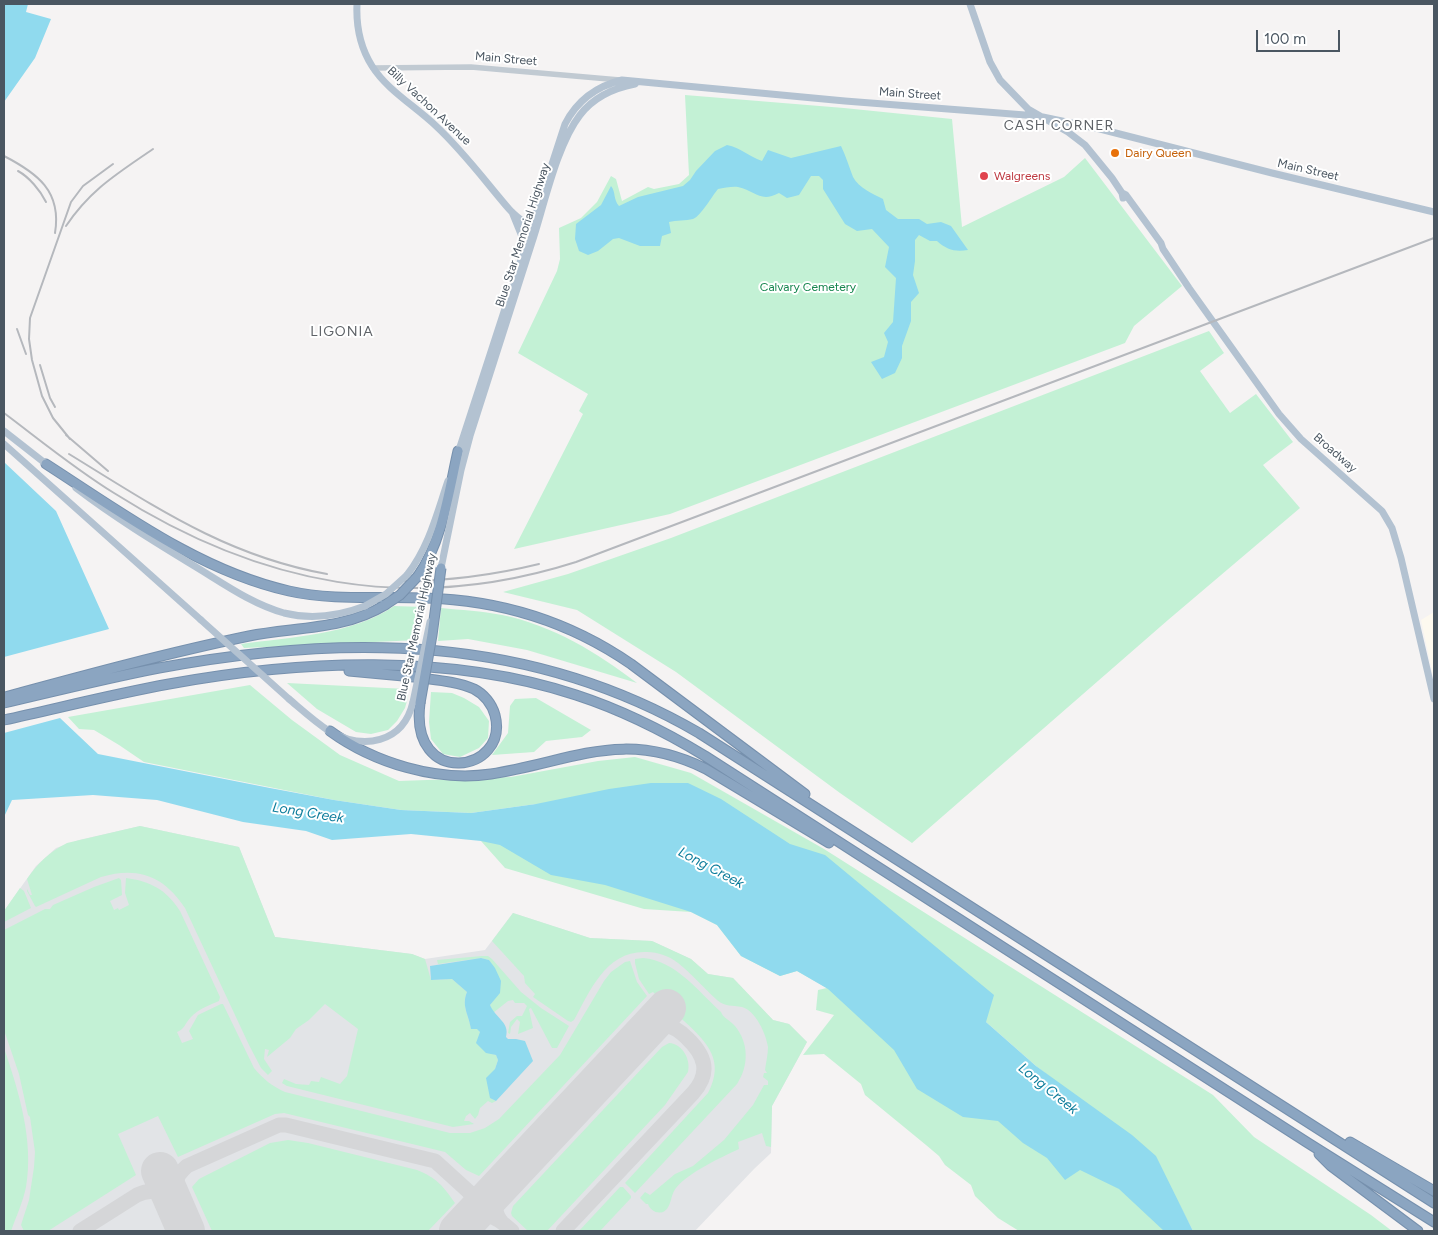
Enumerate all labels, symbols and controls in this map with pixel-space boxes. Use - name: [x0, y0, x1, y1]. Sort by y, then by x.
- scale bar: [1258, 20, 1342, 52]
- text: 100 m: [1264, 30, 1306, 48]
- street label: Main Street: [474, 49, 538, 69]
- street label: Billy Vachon Avenue: [384, 64, 474, 148]
- street label: Main Street: [878, 85, 942, 103]
- district label: CASH CORNER: [1002, 118, 1116, 134]
- place label: Dairy Queen: [1125, 146, 1191, 160]
- marker: Dairy Queen: [1109, 147, 1121, 159]
- street label: Main Street: [1276, 156, 1340, 184]
- street label: Blue Star Memorial Highway: [493, 161, 553, 309]
- place label: Walgreens: [994, 169, 1050, 183]
- marker: Walgreens: [978, 170, 990, 182]
- park label: Calvary Cemetery: [760, 280, 856, 294]
- district label: LIGONIA: [309, 324, 375, 340]
- street label: Broadway: [1310, 430, 1360, 476]
- street label: Blue Star Memorial Highway: [394, 552, 440, 702]
- water label: Long Creek: [271, 799, 345, 827]
- water label: Long Creek: [675, 844, 747, 892]
- water label: Long Creek: [1015, 1060, 1081, 1118]

